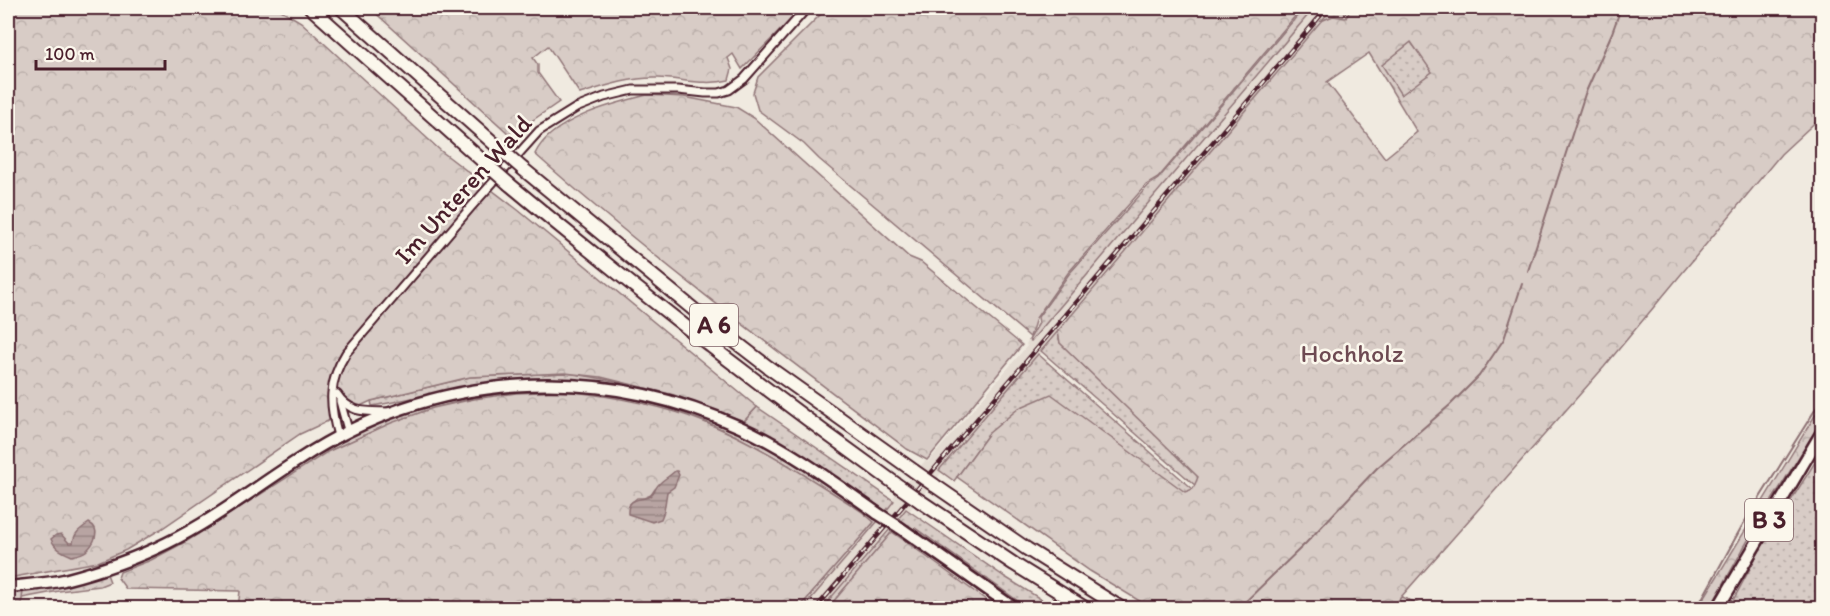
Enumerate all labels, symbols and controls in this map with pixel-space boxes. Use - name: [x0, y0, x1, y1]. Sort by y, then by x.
- scale bar: [36, 33, 165, 71]
- text: 100 m: [45, 43, 95, 65]
- street label: Im Unteren Wald: [387, 107, 539, 270]
- road number: A 6: [690, 304, 738, 346]
- park label: Hochholz: [1300, 337, 1404, 369]
- road number: B 3: [1745, 499, 1793, 541]

